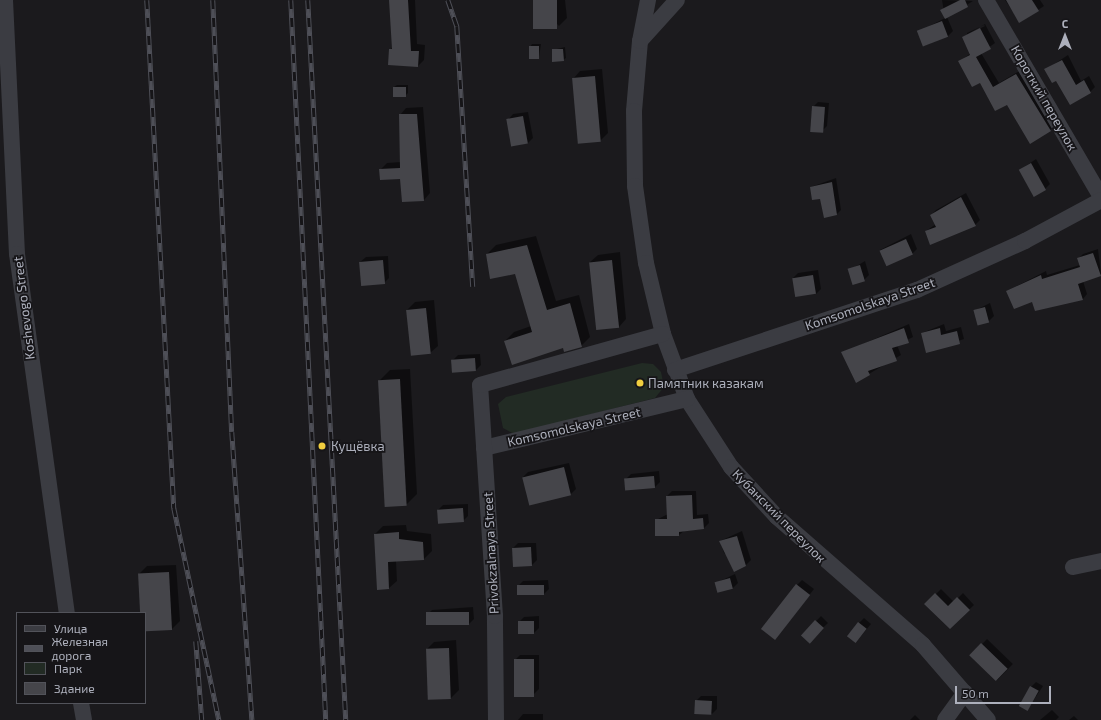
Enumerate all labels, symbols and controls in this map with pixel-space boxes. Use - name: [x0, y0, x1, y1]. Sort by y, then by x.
- north arrow: [1045, 16, 1085, 56]
- text: С: [1062, 17, 1068, 30]
- street label: Короткий переулок: [1008, 43, 1080, 153]
- street label: Koshevogo Street: [10, 256, 38, 360]
- street label: Komsomolskaya Street: [803, 274, 937, 334]
- place label: Памятник казакам: [648, 375, 764, 391]
- marker: Памятник казакам: [635, 378, 645, 388]
- street label: Komsomolskaya Street: [506, 404, 642, 450]
- place label: Кущёвка: [331, 438, 385, 454]
- marker: Кущёвка: [316, 440, 328, 452]
- street label: Кубанский переулок: [729, 466, 829, 566]
- street label: Privokzalnaya Street: [480, 492, 502, 614]
- legend: [16, 612, 146, 704]
- text: Улица: [54, 621, 87, 635]
- text: Железная дорога: [51, 634, 108, 662]
- text: Парк: [54, 661, 82, 675]
- scale bar: [957, 678, 1053, 704]
- text: Здание: [54, 681, 95, 695]
- text: 50 m: [962, 686, 989, 700]

